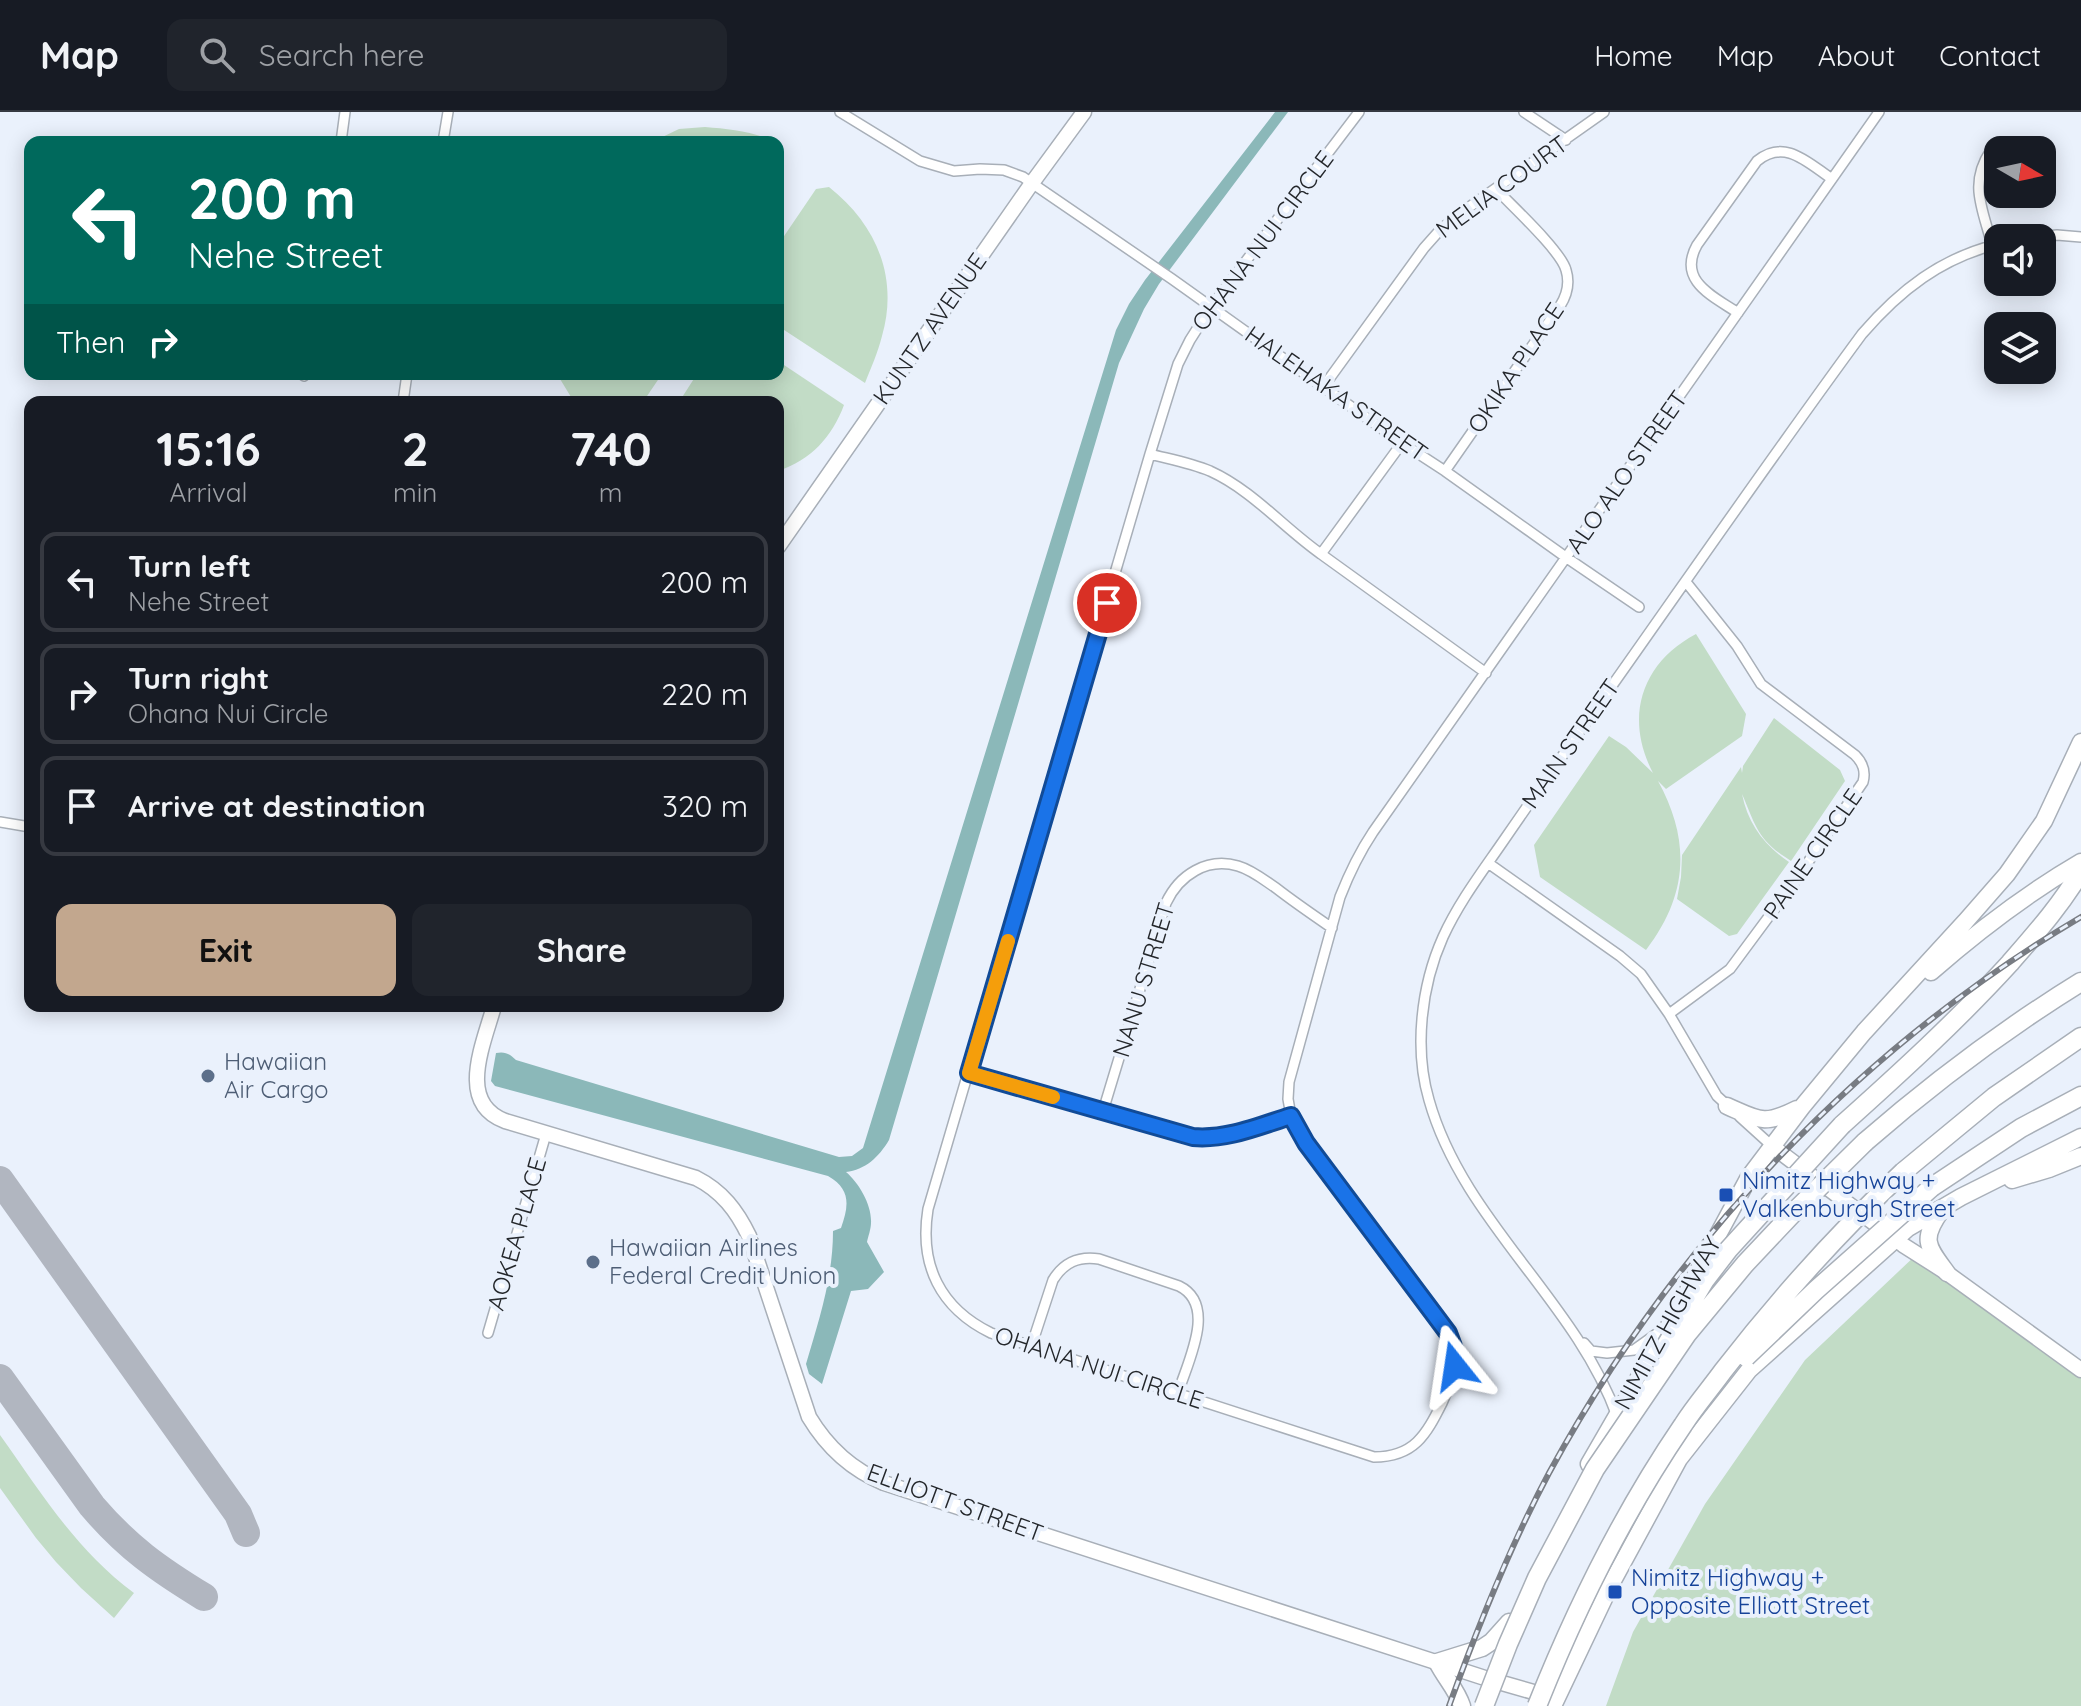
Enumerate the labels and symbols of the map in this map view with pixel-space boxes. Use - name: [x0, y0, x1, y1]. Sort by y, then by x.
- street label: MELIA COURT: [1430, 128, 1573, 244]
- north arrow: [1984, 136, 2056, 208]
- street label: OHANA NUI CIRCLE: [1185, 145, 1340, 336]
- street label: KUNTZ AVENUE: [866, 247, 993, 410]
- street label: OKIKA PLACE: [1461, 297, 1570, 438]
- street label: HALEHAKA STREET: [1239, 319, 1434, 467]
- street label: ALO ALO STREET: [1559, 384, 1693, 559]
- pin: [1073, 569, 1141, 637]
- street label: MAIN STREET: [1515, 673, 1626, 814]
- street label: PAINE CIRCLE: [1756, 783, 1868, 924]
- street label: NANU STREET: [1105, 899, 1181, 1061]
- place label: Hawaiian Air Cargo: [224, 1046, 329, 1104]
- marker: Hawaiian Air Cargo: [199, 1067, 217, 1085]
- street label: AOKEA PLACE: [480, 1154, 552, 1314]
- place label: Nimitz Highway + Valkenburgh Street: [1742, 1165, 1955, 1223]
- marker: Nimitz Highway + Valkenburgh Street: [1717, 1186, 1735, 1204]
- street label: NIMITZ HIGHWAY: [1607, 1231, 1727, 1414]
- place label: Hawaiian Airlines Federal Credit Union: [609, 1232, 836, 1290]
- marker: Hawaiian Airlines Federal Credit Union: [584, 1253, 602, 1271]
- street label: OHANA NUI CIRCLE: [991, 1319, 1207, 1415]
- position arrow: [1413, 1324, 1497, 1408]
- street label: ELLIOTT STREET: [863, 1456, 1047, 1548]
- place label: Nimitz Highway + Opposite Elliott Street: [1631, 1562, 1870, 1620]
- marker: Nimitz Highway + Opposite Elliott Street: [1606, 1583, 1624, 1601]

